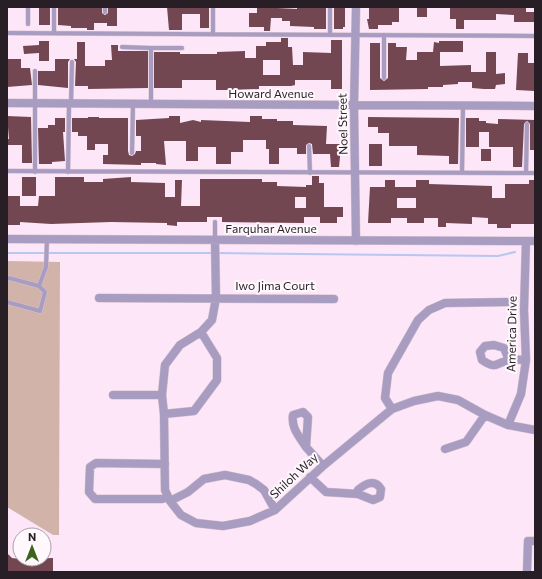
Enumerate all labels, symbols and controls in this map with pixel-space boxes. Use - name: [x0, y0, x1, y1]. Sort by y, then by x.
- street label: Howard Avenue: [228, 86, 314, 100]
- street label: Noel Street: [334, 93, 350, 155]
- street label: Farquhar Avenue: [225, 221, 317, 235]
- street label: Iwo Jima Court: [235, 278, 315, 293]
- street label: America Drive: [503, 296, 519, 372]
- street label: Shiloh Way: [266, 450, 320, 501]
- north arrow: [12, 527, 52, 567]
- text: N: [28, 530, 36, 543]

